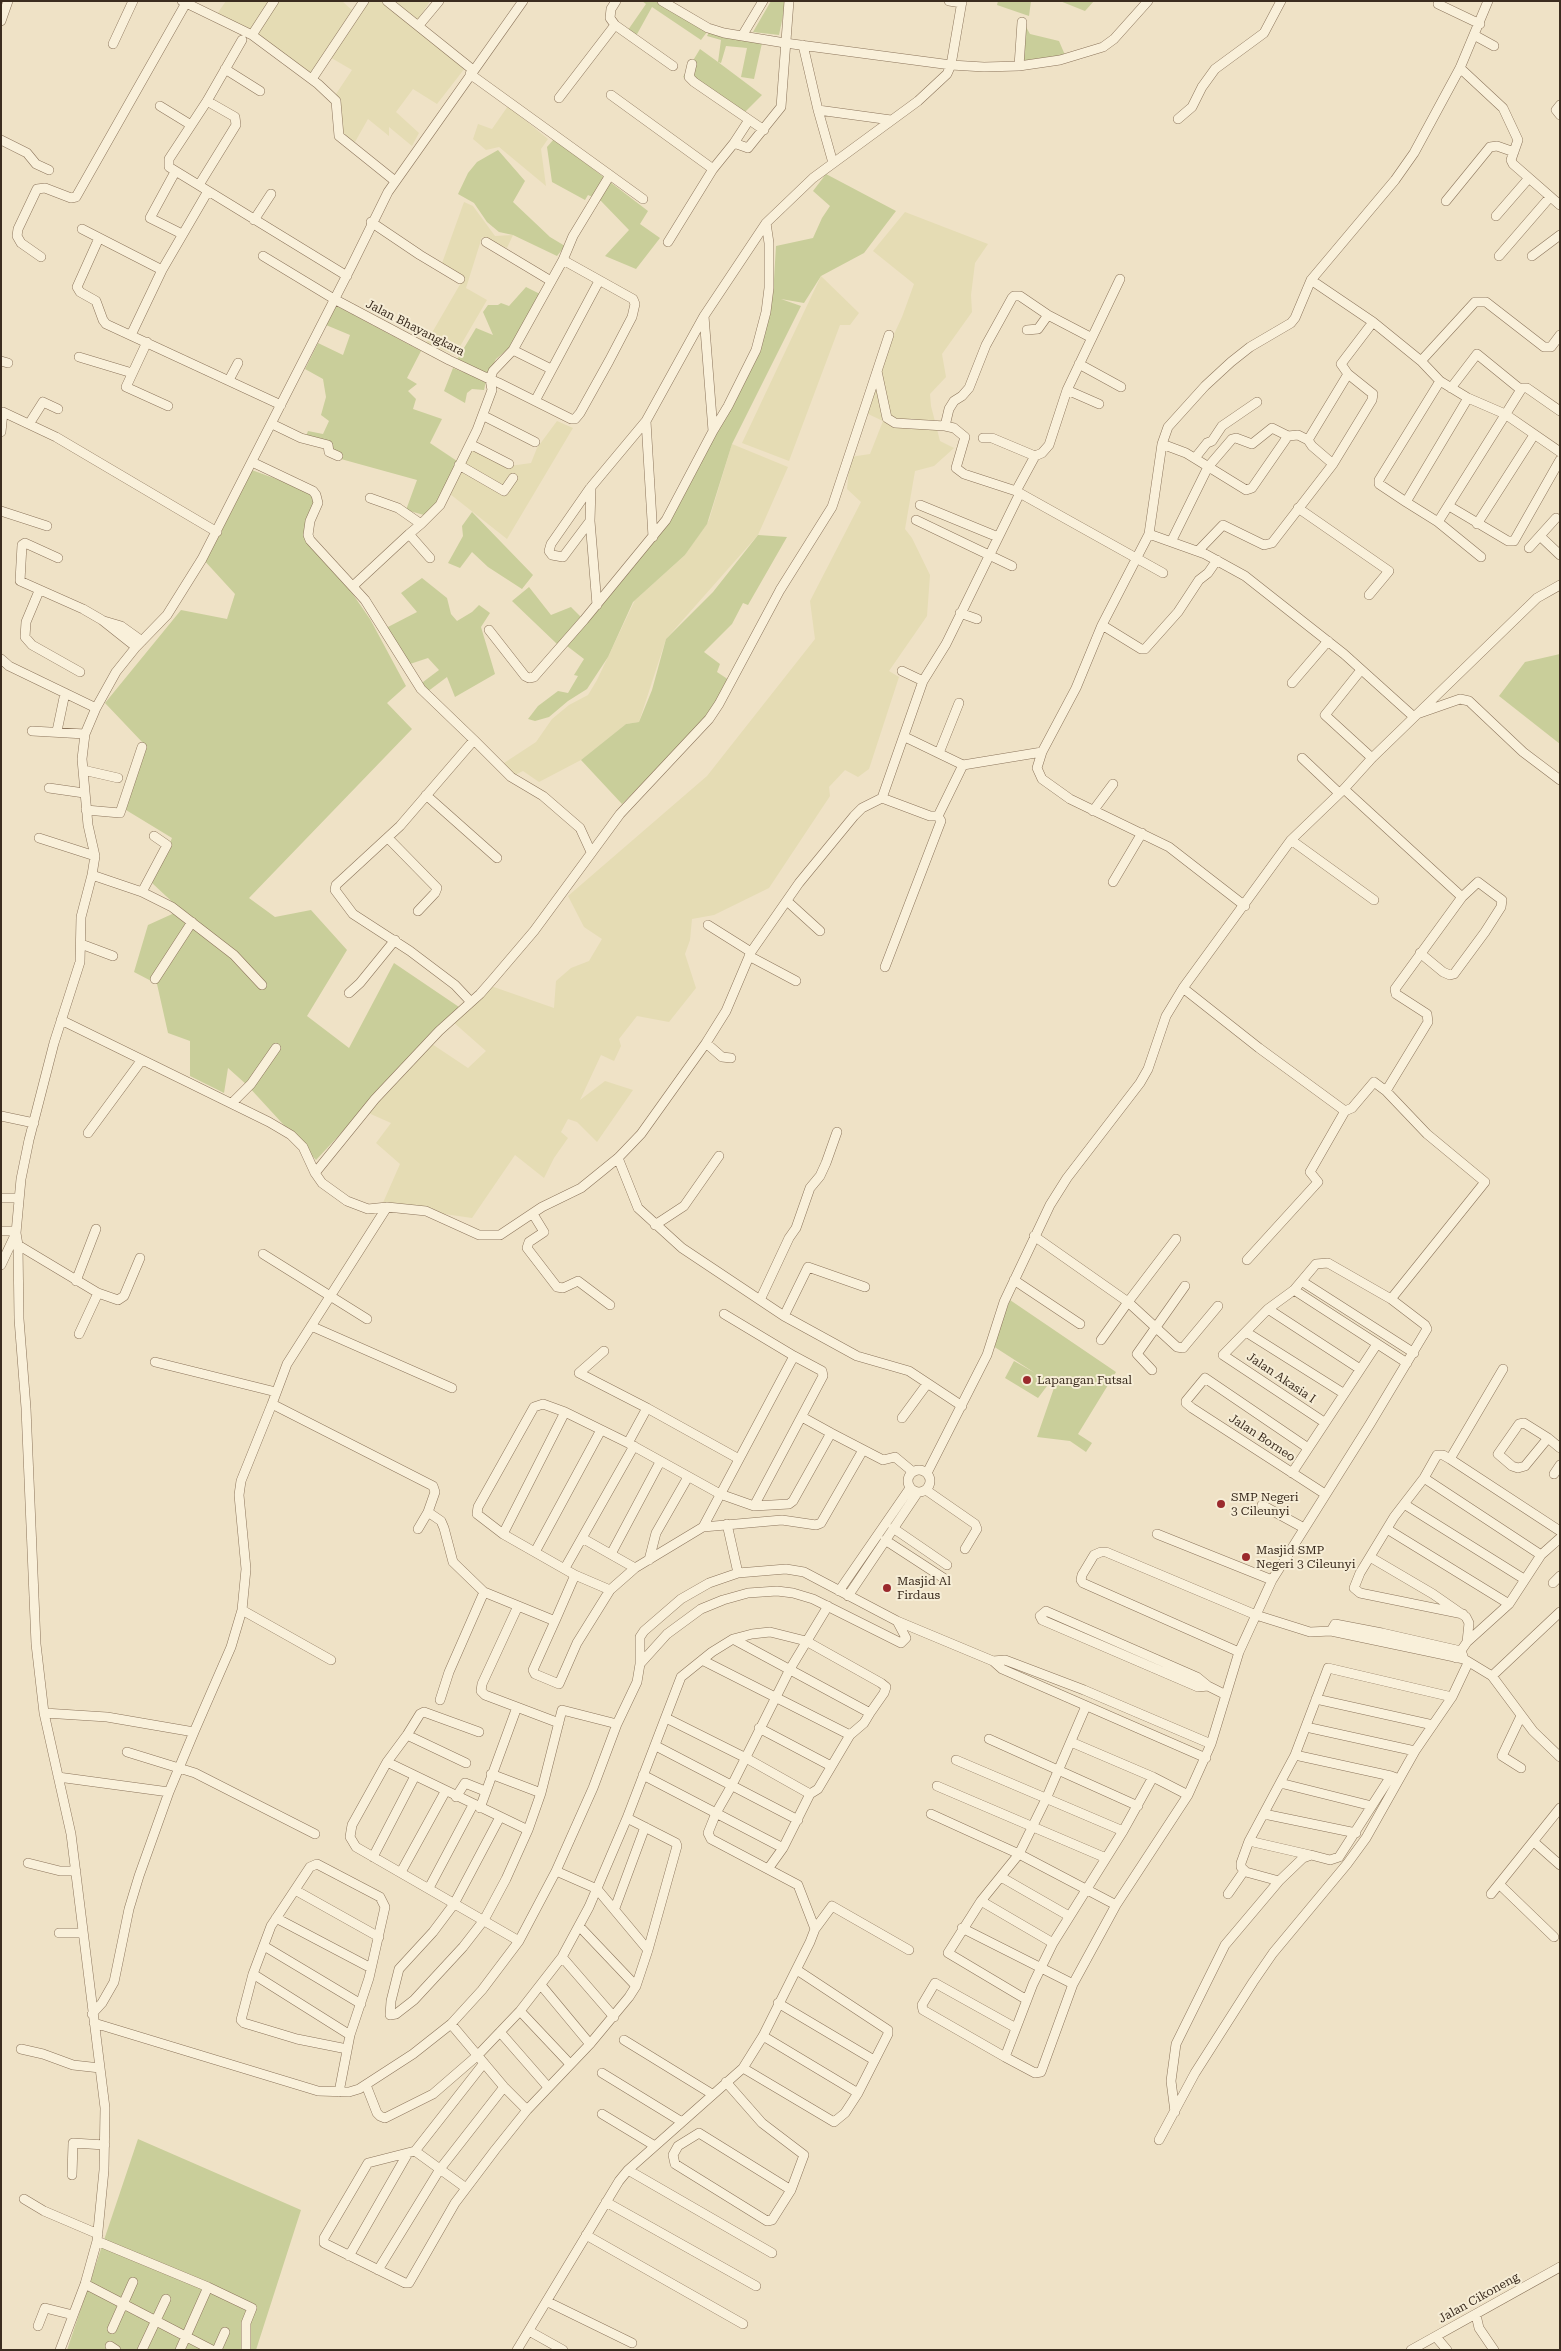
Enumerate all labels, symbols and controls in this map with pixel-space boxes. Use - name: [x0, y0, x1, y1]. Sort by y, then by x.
- street label: Jalan Bhayangkara: [363, 297, 467, 359]
- street label: Jalan Akasia I: [1244, 1350, 1318, 1406]
- place label: Lapangan Futsal: [1037, 1373, 1132, 1387]
- marker: Lapangan Futsal: [1021, 1374, 1033, 1386]
- street label: Jalan Borneo: [1226, 1411, 1298, 1465]
- place label: SMP Negeri 3 Cileunyi: [1231, 1490, 1299, 1518]
- marker: SMP Negeri 3 Cileunyi: [1215, 1498, 1227, 1510]
- place label: Masjid SMP Negeri 3 Cileunyi: [1256, 1543, 1356, 1571]
- marker: Masjid SMP Negeri 3 Cileunyi: [1240, 1551, 1252, 1563]
- place label: Masjid Al Firdaus: [897, 1574, 951, 1602]
- marker: Masjid Al Firdaus: [881, 1582, 893, 1594]
- street label: Jalan Cikoneng: [1436, 2270, 1522, 2326]

